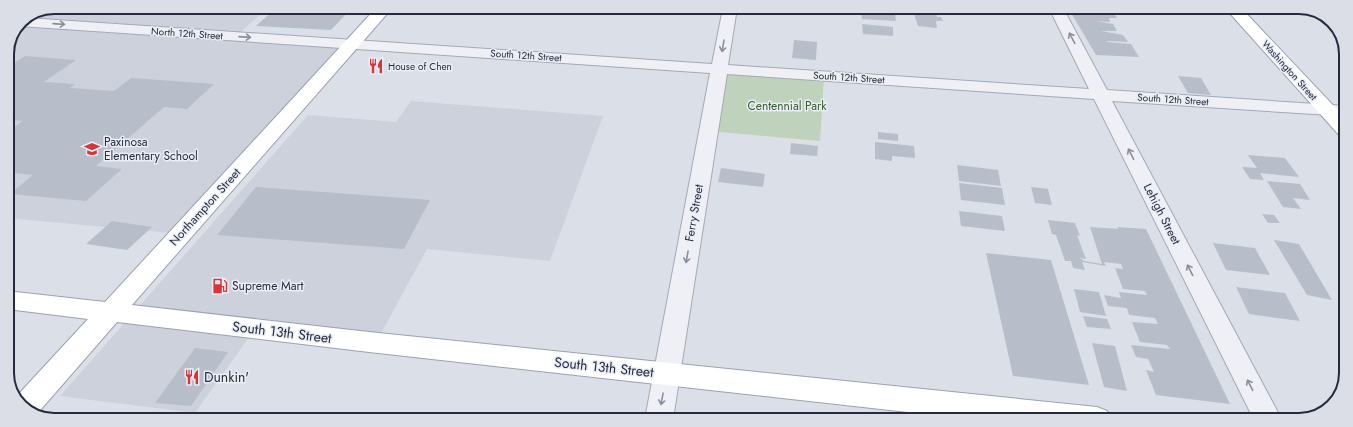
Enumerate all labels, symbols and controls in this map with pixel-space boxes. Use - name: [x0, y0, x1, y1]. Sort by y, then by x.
- one-way arrow: [52, 21, 65, 28]
- street label: North 12th Street: [151, 24, 224, 44]
- one-way arrow: [238, 33, 251, 40]
- one-way arrow: [1068, 33, 1075, 45]
- street label: Washington Street: [1258, 37, 1321, 104]
- one-way arrow: [719, 39, 727, 52]
- street label: South 12th Street: [490, 46, 563, 66]
- restaurant icon: House of Chen: [367, 57, 385, 75]
- place label: House of Chen: [388, 59, 452, 74]
- street label: South 12th Street: [813, 68, 886, 88]
- street label: South 12th Street: [1137, 90, 1210, 110]
- park label: Centennial Park: [748, 97, 827, 115]
- place label: Paxinosa Elementary School: [104, 133, 198, 165]
- school or university icon: Paxinosa Elementary School: [83, 140, 101, 158]
- one-way arrow: [1127, 148, 1135, 160]
- street label: Northampton Street: [165, 164, 245, 250]
- street label: Lehigh Street: [1139, 180, 1185, 248]
- street label: Ferry Street: [680, 183, 708, 243]
- one-way arrow: [683, 250, 691, 263]
- one-way arrow: [1186, 264, 1194, 276]
- fuel station icon: Supreme Mart: [211, 277, 229, 295]
- place label: Supreme Mart: [232, 277, 304, 295]
- street label: South 13th Street: [231, 316, 333, 348]
- street label: South 13th Street: [553, 352, 655, 382]
- place label: Dunkin': [204, 367, 249, 387]
- restaurant icon: Dunkin': [183, 368, 201, 386]
- one-way arrow: [1246, 379, 1253, 391]
- one-way arrow: [658, 392, 666, 405]

